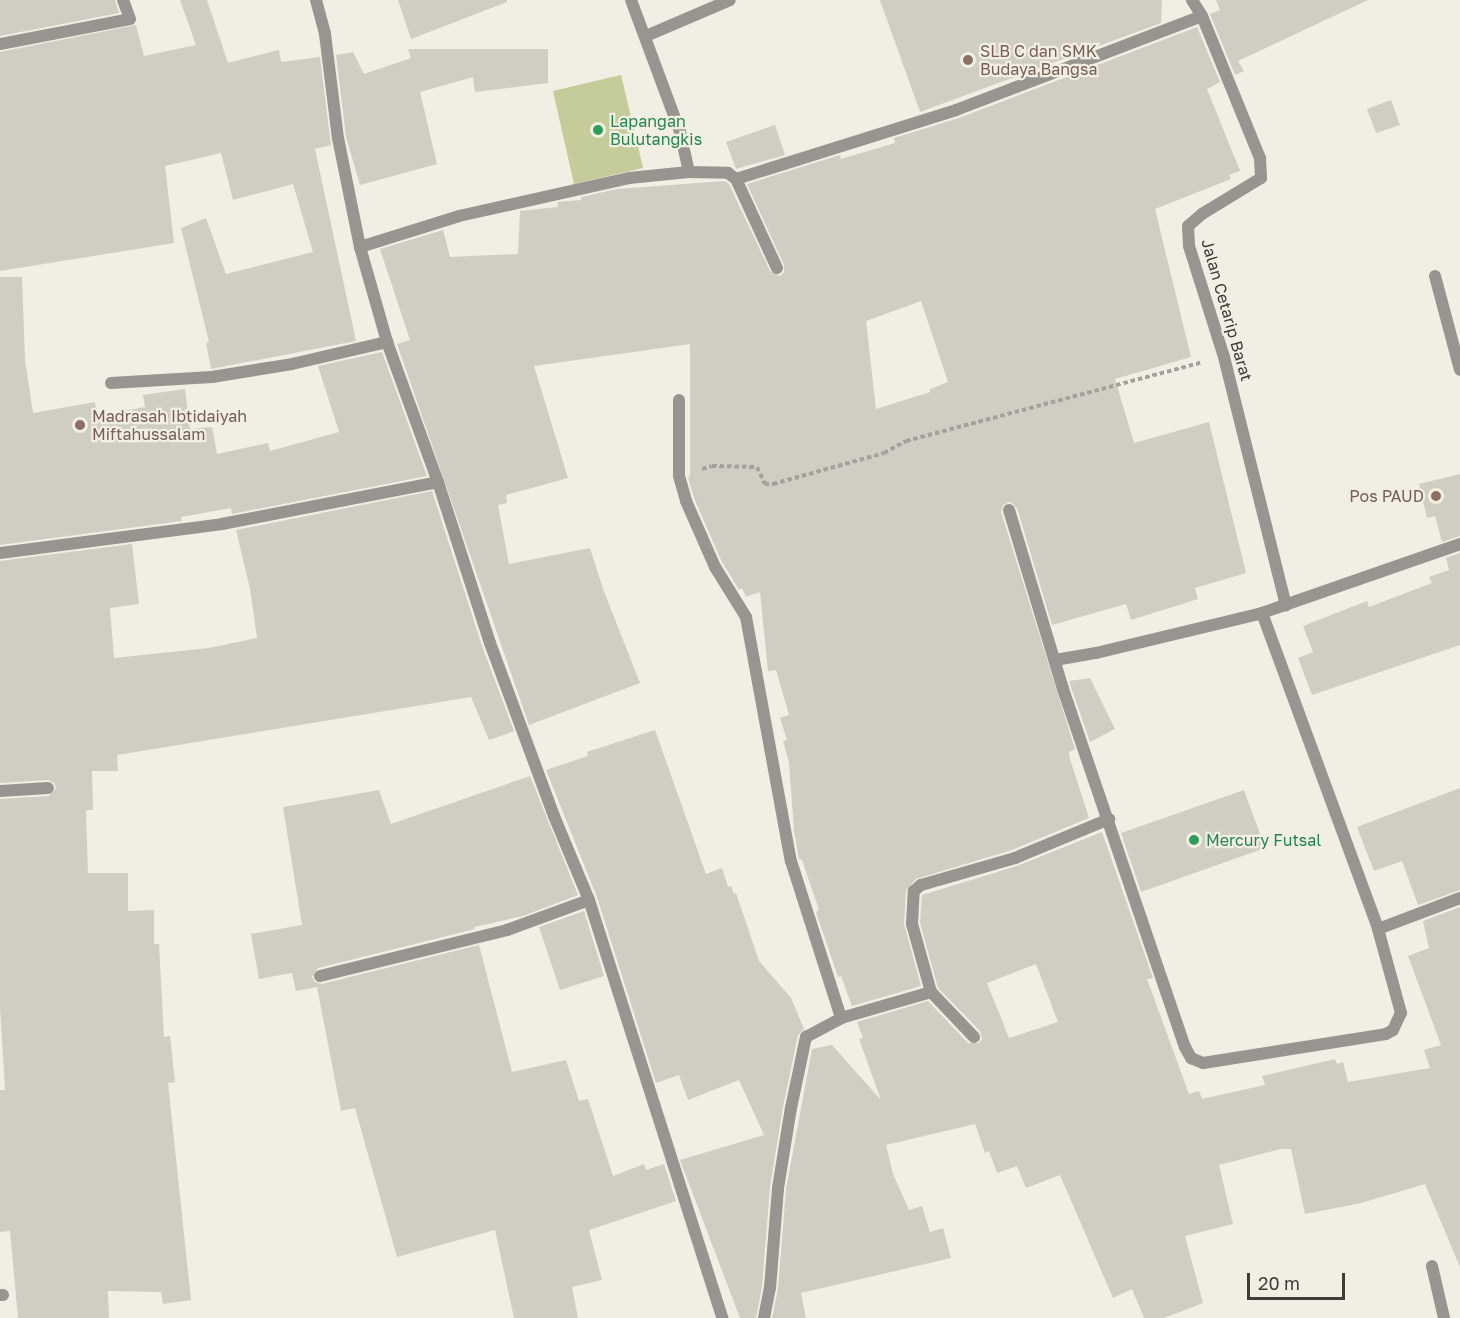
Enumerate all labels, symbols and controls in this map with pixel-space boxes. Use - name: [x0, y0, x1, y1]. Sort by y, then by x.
- place label: SLB C dan SMK Budaya Bangsa: [980, 41, 1097, 79]
- marker: SLB C dan SMK Budaya Bangsa: [961, 53, 975, 67]
- place label: Lapangan Bulutangkis: [610, 111, 702, 149]
- marker: Lapangan Bulutangkis: [591, 123, 605, 137]
- street label: Jalan Cetarip Barat: [1198, 237, 1256, 383]
- place label: Madrasah Ibtidaiyah Miftahussalam: [92, 406, 247, 444]
- marker: Madrasah Ibtidaiyah Miftahussalam: [73, 418, 87, 432]
- place label: Pos PAUD: [1349, 486, 1424, 506]
- marker: Pos PAUD: [1429, 489, 1443, 503]
- place label: Mercury Futsal: [1206, 830, 1321, 850]
- marker: Mercury Futsal: [1187, 833, 1201, 847]
- scale bar: [1250, 1261, 1348, 1299]
- text: 20 m: [1258, 1272, 1300, 1294]

